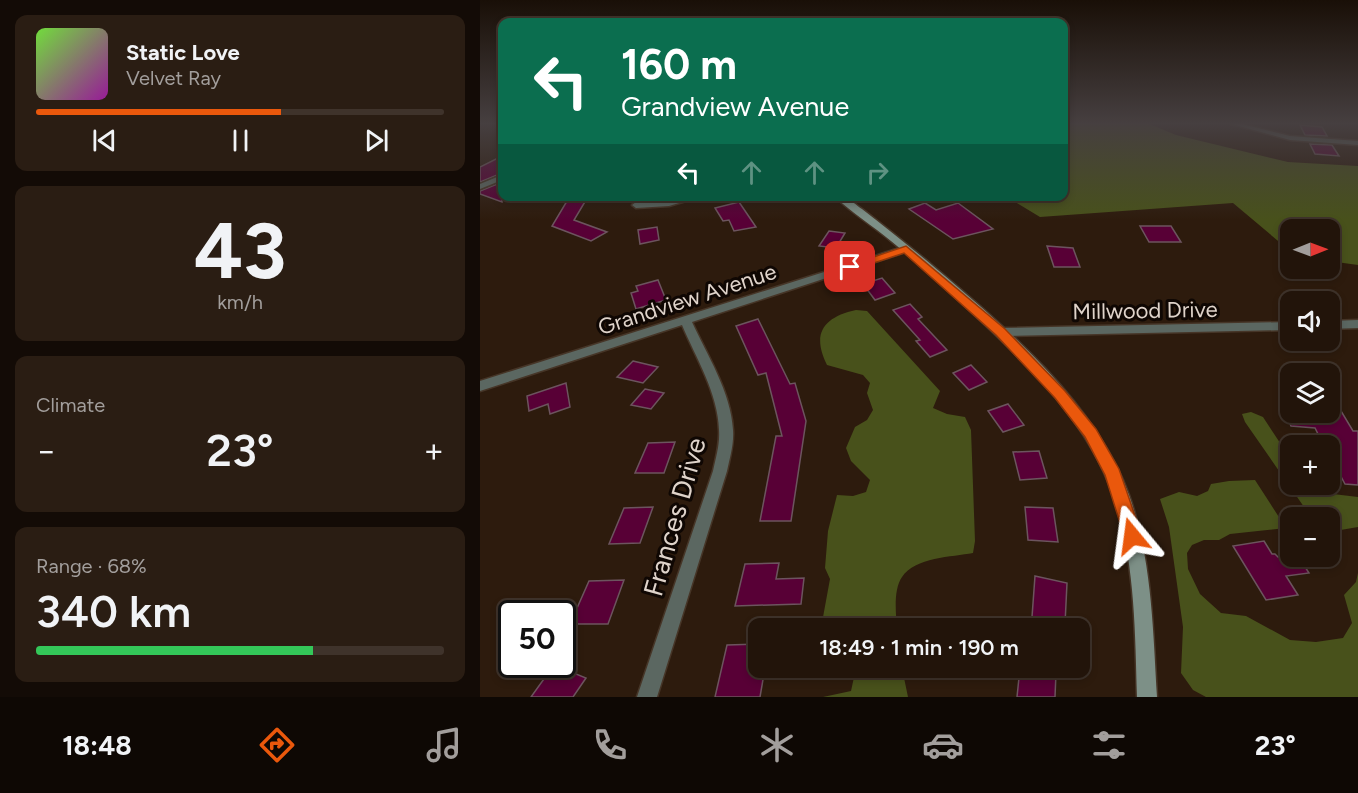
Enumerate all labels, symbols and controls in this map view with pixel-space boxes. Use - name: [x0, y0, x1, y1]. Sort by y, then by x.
- text: Static Love: [126, 39, 240, 66]
- text: 160 m: [621, 39, 737, 90]
- icon: left: [522, 42, 600, 120]
- text: Velvet Ray: [126, 66, 221, 90]
- text: Grandview Avenue: [621, 90, 849, 123]
- icon: previous: [88, 124, 121, 157]
- icon: pause: [224, 124, 257, 157]
- icon: next: [360, 124, 393, 157]
- icon: left: [672, 156, 705, 189]
- icon: ahead: [735, 156, 768, 189]
- icon: ahead: [798, 156, 831, 189]
- icon: right: [861, 156, 894, 189]
- text: 43: [194, 204, 286, 298]
- north arrow: [1280, 219, 1340, 279]
- map controls: [1280, 219, 1340, 567]
- pin: [824, 241, 875, 292]
- icon: arrive: [833, 250, 866, 283]
- street label: Grandview Avenue: [595, 258, 780, 341]
- text: km/h: [217, 290, 263, 314]
- button: sound: [1280, 291, 1340, 351]
- street label: Millwood Drive: [1072, 296, 1218, 325]
- button: layers: [1280, 363, 1340, 423]
- text: Climate: [36, 393, 105, 417]
- text: 23°: [206, 423, 274, 477]
- text: −: [36, 431, 57, 470]
- text: +: [423, 431, 444, 470]
- street label: Frances Drive: [636, 434, 713, 600]
- button: +: [1280, 435, 1340, 495]
- position arrow: [1100, 504, 1164, 568]
- button: −: [1280, 507, 1340, 567]
- text: Range · 68%: [36, 554, 147, 578]
- text: 340 km: [36, 584, 191, 638]
- speed limit sign: 50: [498, 600, 576, 678]
- text: 18:49 · 1 min · 190 m: [819, 634, 1019, 661]
- icon: directions: [256, 724, 298, 766]
- icon: music: [423, 724, 465, 766]
- icon: phone: [589, 724, 631, 766]
- icon: climate: [756, 724, 798, 766]
- icon: car: [922, 724, 964, 766]
- icon: filters: [1088, 724, 1130, 766]
- text: 18:48: [62, 729, 132, 762]
- text: 23°: [1255, 729, 1296, 762]

